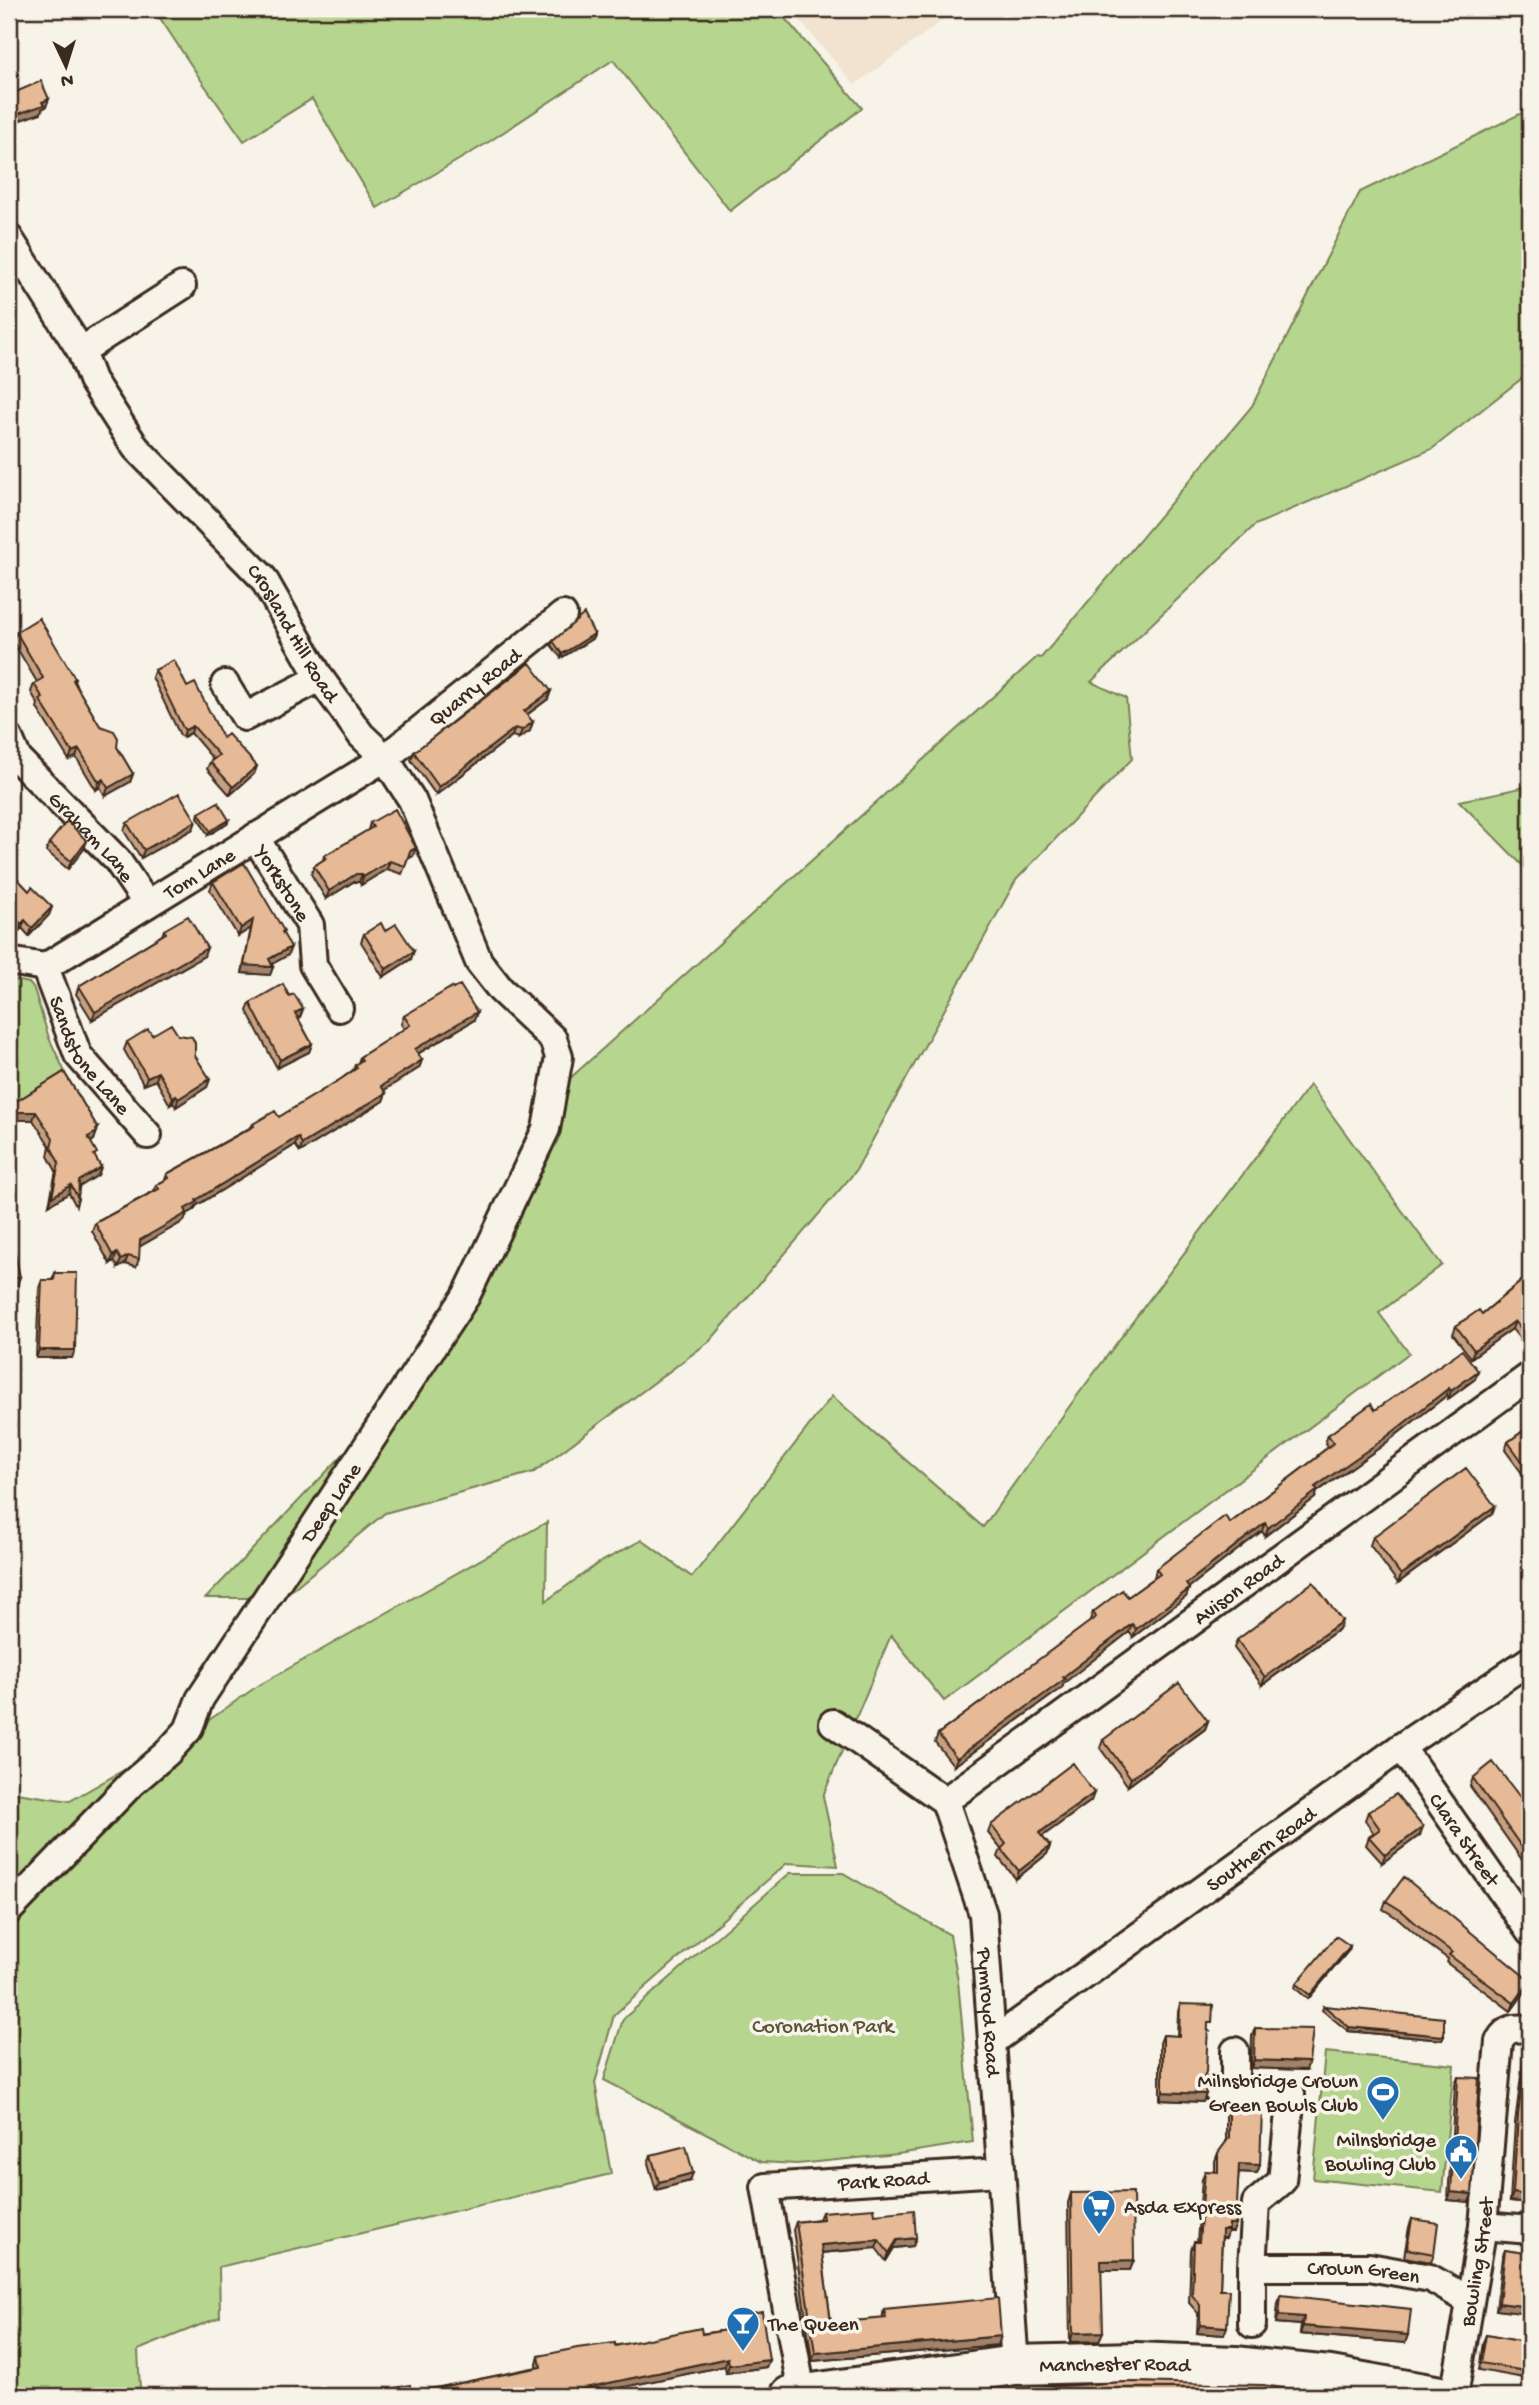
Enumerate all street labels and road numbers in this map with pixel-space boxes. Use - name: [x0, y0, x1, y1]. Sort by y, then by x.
- street label: Crosland Hill Road: [240, 560, 343, 710]
- street label: Quarry Road: [425, 643, 529, 734]
- street label: Graham Lane: [41, 788, 138, 889]
- street label: Yorkstone: [246, 840, 315, 929]
- street label: Tom Lane: [160, 843, 242, 907]
- street label: Sandstone Lane: [41, 993, 135, 1122]
- street label: Deep Lane: [296, 1458, 369, 1550]
- street label: Avison Road: [1190, 1549, 1291, 1632]
- street label: Clara Street: [1421, 1790, 1505, 1894]
- street label: Southern Road: [1203, 1802, 1324, 1899]
- street label: Pymroyd Road: [969, 1946, 1004, 2079]
- street label: Park Road: [837, 2167, 932, 2198]
- street label: Bowling Street: [1457, 2194, 1502, 2330]
- street label: Crown Green: [1307, 2258, 1421, 2292]
- street label: Manchester Road: [1039, 2353, 1192, 2380]

